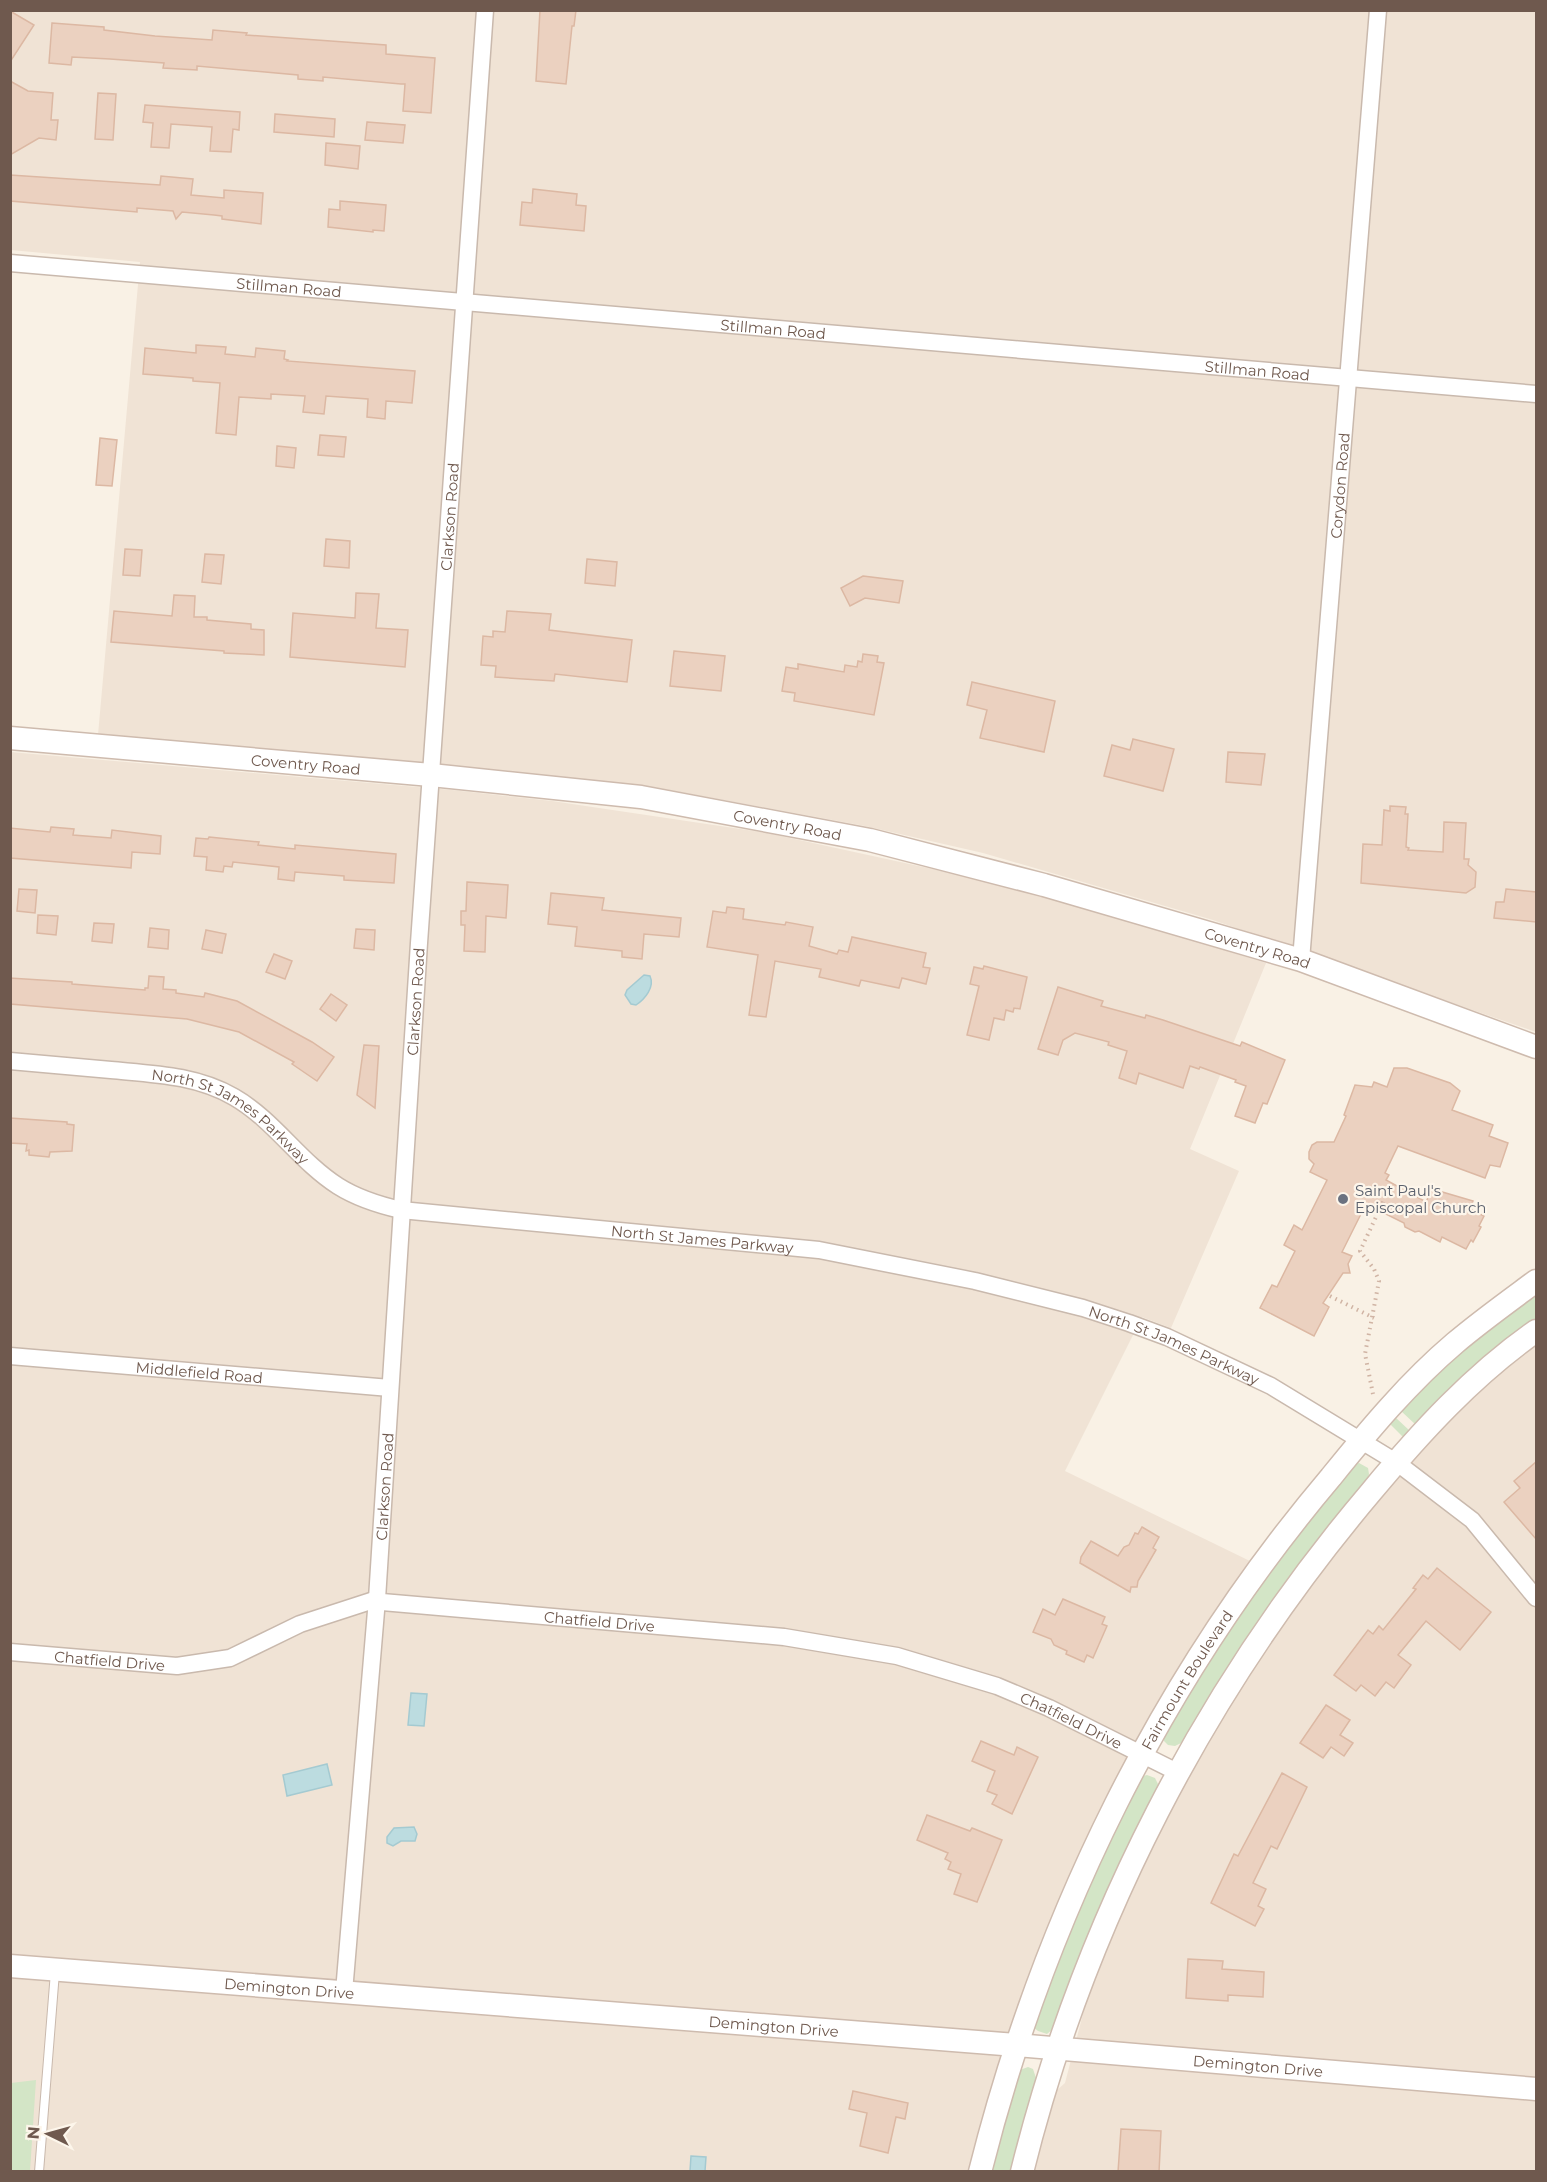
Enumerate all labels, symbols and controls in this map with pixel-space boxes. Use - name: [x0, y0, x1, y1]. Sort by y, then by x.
- street label: Stillman Road: [236, 273, 342, 301]
- street label: Stillman Road: [720, 315, 827, 342]
- street label: Stillman Road: [1204, 356, 1311, 384]
- street label: Corydon Road: [1326, 432, 1353, 539]
- street label: Clarkson Road: [436, 462, 462, 571]
- street label: Coventry Road: [250, 750, 361, 778]
- street label: Coventry Road: [732, 805, 843, 844]
- street label: Coventry Road: [1202, 923, 1313, 972]
- street label: Clarkson Road: [402, 947, 428, 1056]
- street label: North St James Parkway: [151, 1064, 314, 1168]
- place label: Saint Paul's Episcopal Church: [1355, 1181, 1486, 1217]
- marker: Saint Paul's Episcopal Church: [1336, 1192, 1350, 1206]
- street label: North St James Parkway: [610, 1221, 795, 1257]
- street label: North St James Parkway: [1086, 1301, 1263, 1389]
- street label: Middlefield Road: [135, 1357, 264, 1387]
- street label: Clarkson Road: [371, 1432, 397, 1541]
- street label: Fairmount Boulevard: [1137, 1606, 1236, 1753]
- street label: Chatfield Drive: [543, 1607, 656, 1635]
- street label: Chatfield Drive: [53, 1646, 166, 1674]
- street label: Chatfield Drive: [1017, 1687, 1126, 1753]
- street label: Demington Drive: [223, 1973, 355, 2002]
- street label: Demington Drive: [708, 2011, 839, 2041]
- street label: Demington Drive: [1192, 2051, 1324, 2080]
- north arrow: [18, 2104, 78, 2164]
- text: N: [24, 2125, 44, 2140]

